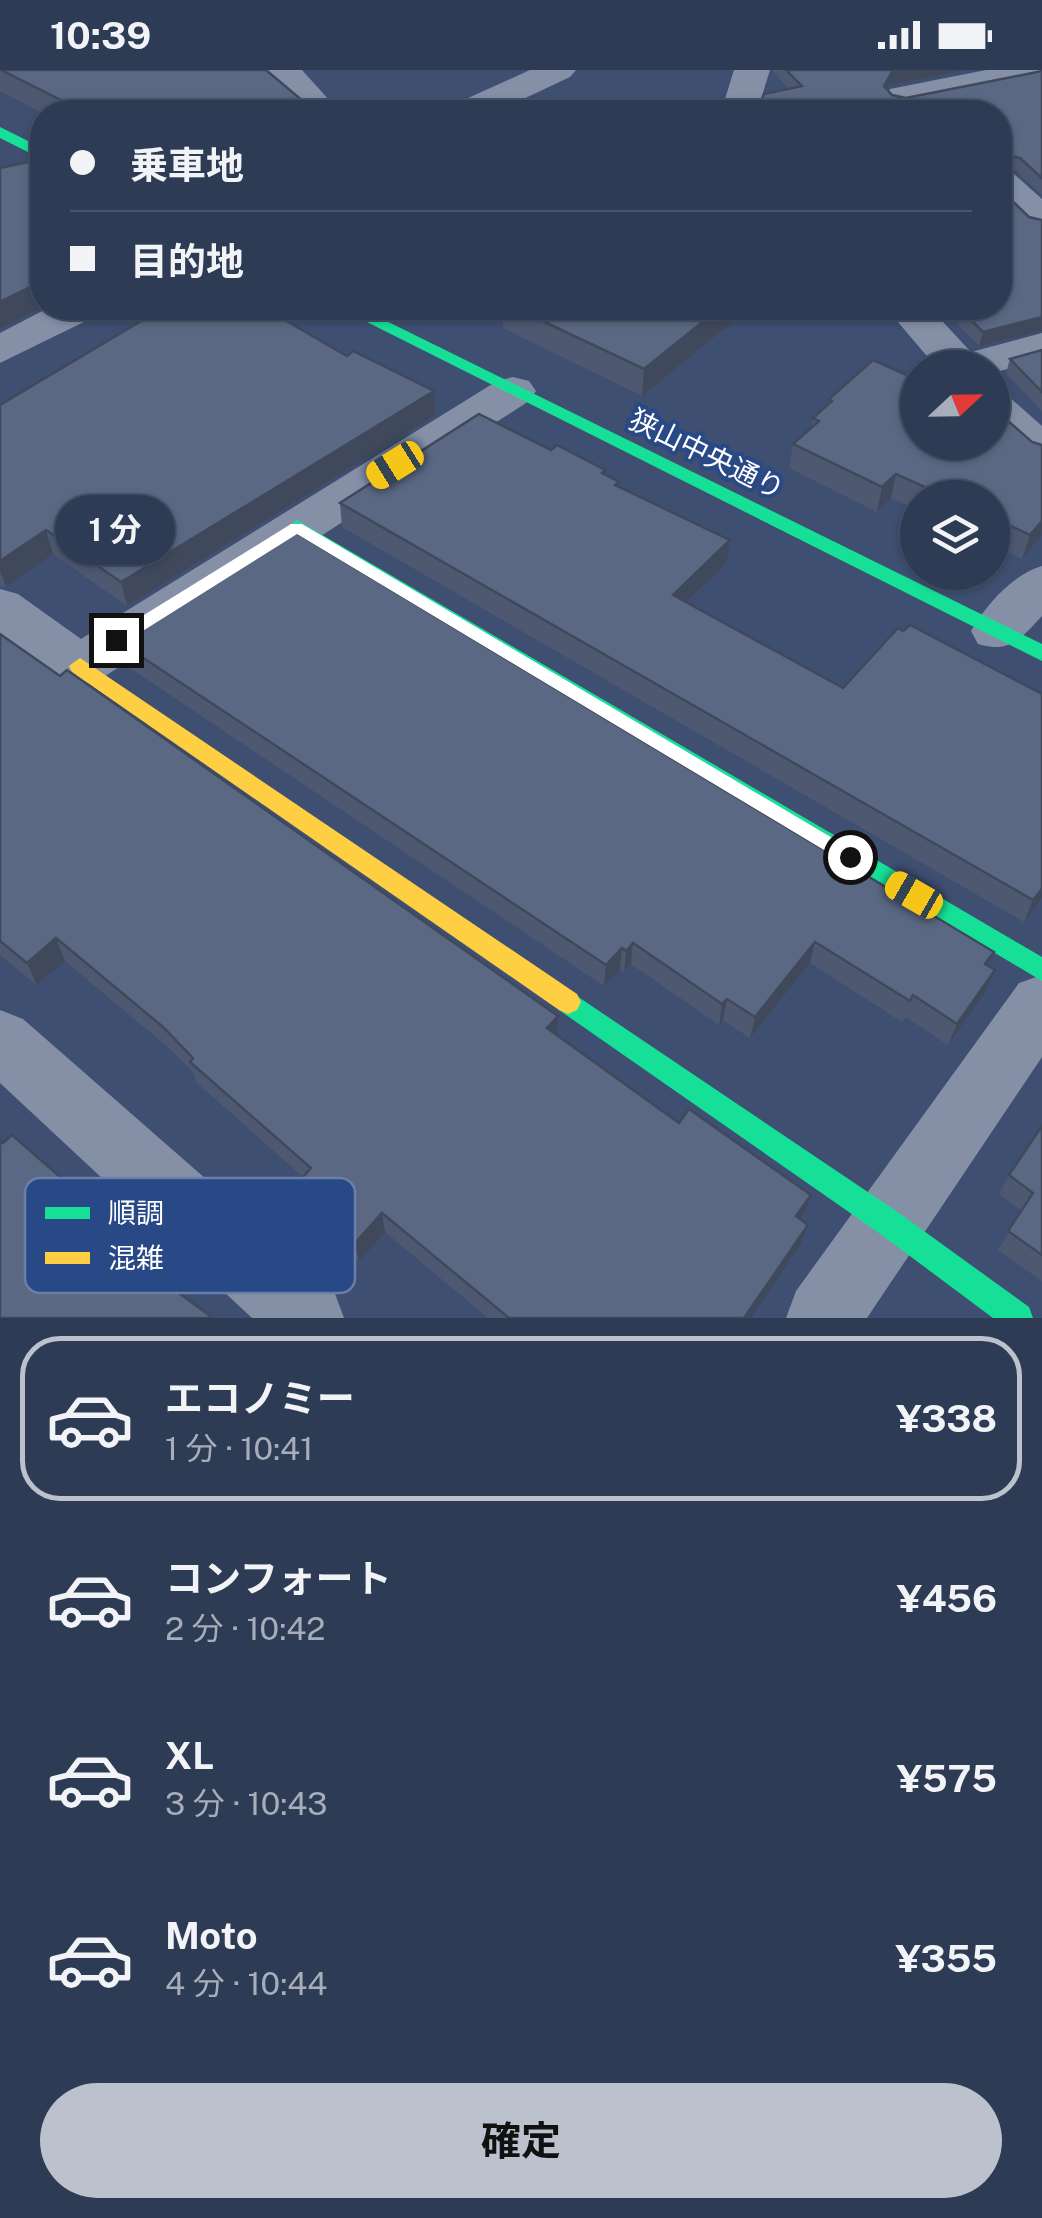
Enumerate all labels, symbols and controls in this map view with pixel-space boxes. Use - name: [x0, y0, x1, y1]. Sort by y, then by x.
- text: 10:39: [50, 13, 151, 58]
- text: 乗車地: [130, 143, 244, 188]
- text: 目的地: [130, 239, 244, 284]
- north arrow: [900, 350, 1010, 460]
- map controls: [900, 350, 1010, 590]
- street label: 狭山中央通り: [624, 402, 790, 505]
- car: [362, 436, 428, 494]
- button: layers: [900, 480, 1010, 590]
- callout: 1 分: [56, 495, 176, 565]
- text: 1 分: [89, 511, 141, 548]
- route end: [94, 618, 139, 663]
- route start: [828, 835, 873, 880]
- car: [881, 867, 947, 923]
- legend: [25, 1178, 355, 1293]
- text: 順調: [108, 1196, 164, 1229]
- text: 混雑: [108, 1241, 164, 1274]
- icon: car: [45, 1374, 135, 1464]
- text: エコノミー: [165, 1376, 355, 1421]
- text: ¥338: [896, 1396, 997, 1441]
- text: 1 分 · 10:41: [165, 1430, 313, 1467]
- icon: car: [45, 1554, 135, 1644]
- text: コンフォート: [165, 1556, 392, 1601]
- text: ¥456: [897, 1576, 997, 1621]
- text: 2 分 · 10:42: [165, 1610, 325, 1647]
- text: XL: [165, 1733, 214, 1778]
- icon: car: [45, 1734, 135, 1824]
- text: ¥575: [897, 1756, 997, 1801]
- text: 3 分 · 10:43: [165, 1785, 328, 1822]
- text: Moto: [165, 1913, 258, 1958]
- icon: car: [45, 1914, 135, 2004]
- text: ¥355: [895, 1936, 997, 1981]
- text: 4 分 · 10:44: [165, 1965, 327, 2002]
- button: 確定: [40, 2083, 1002, 2198]

